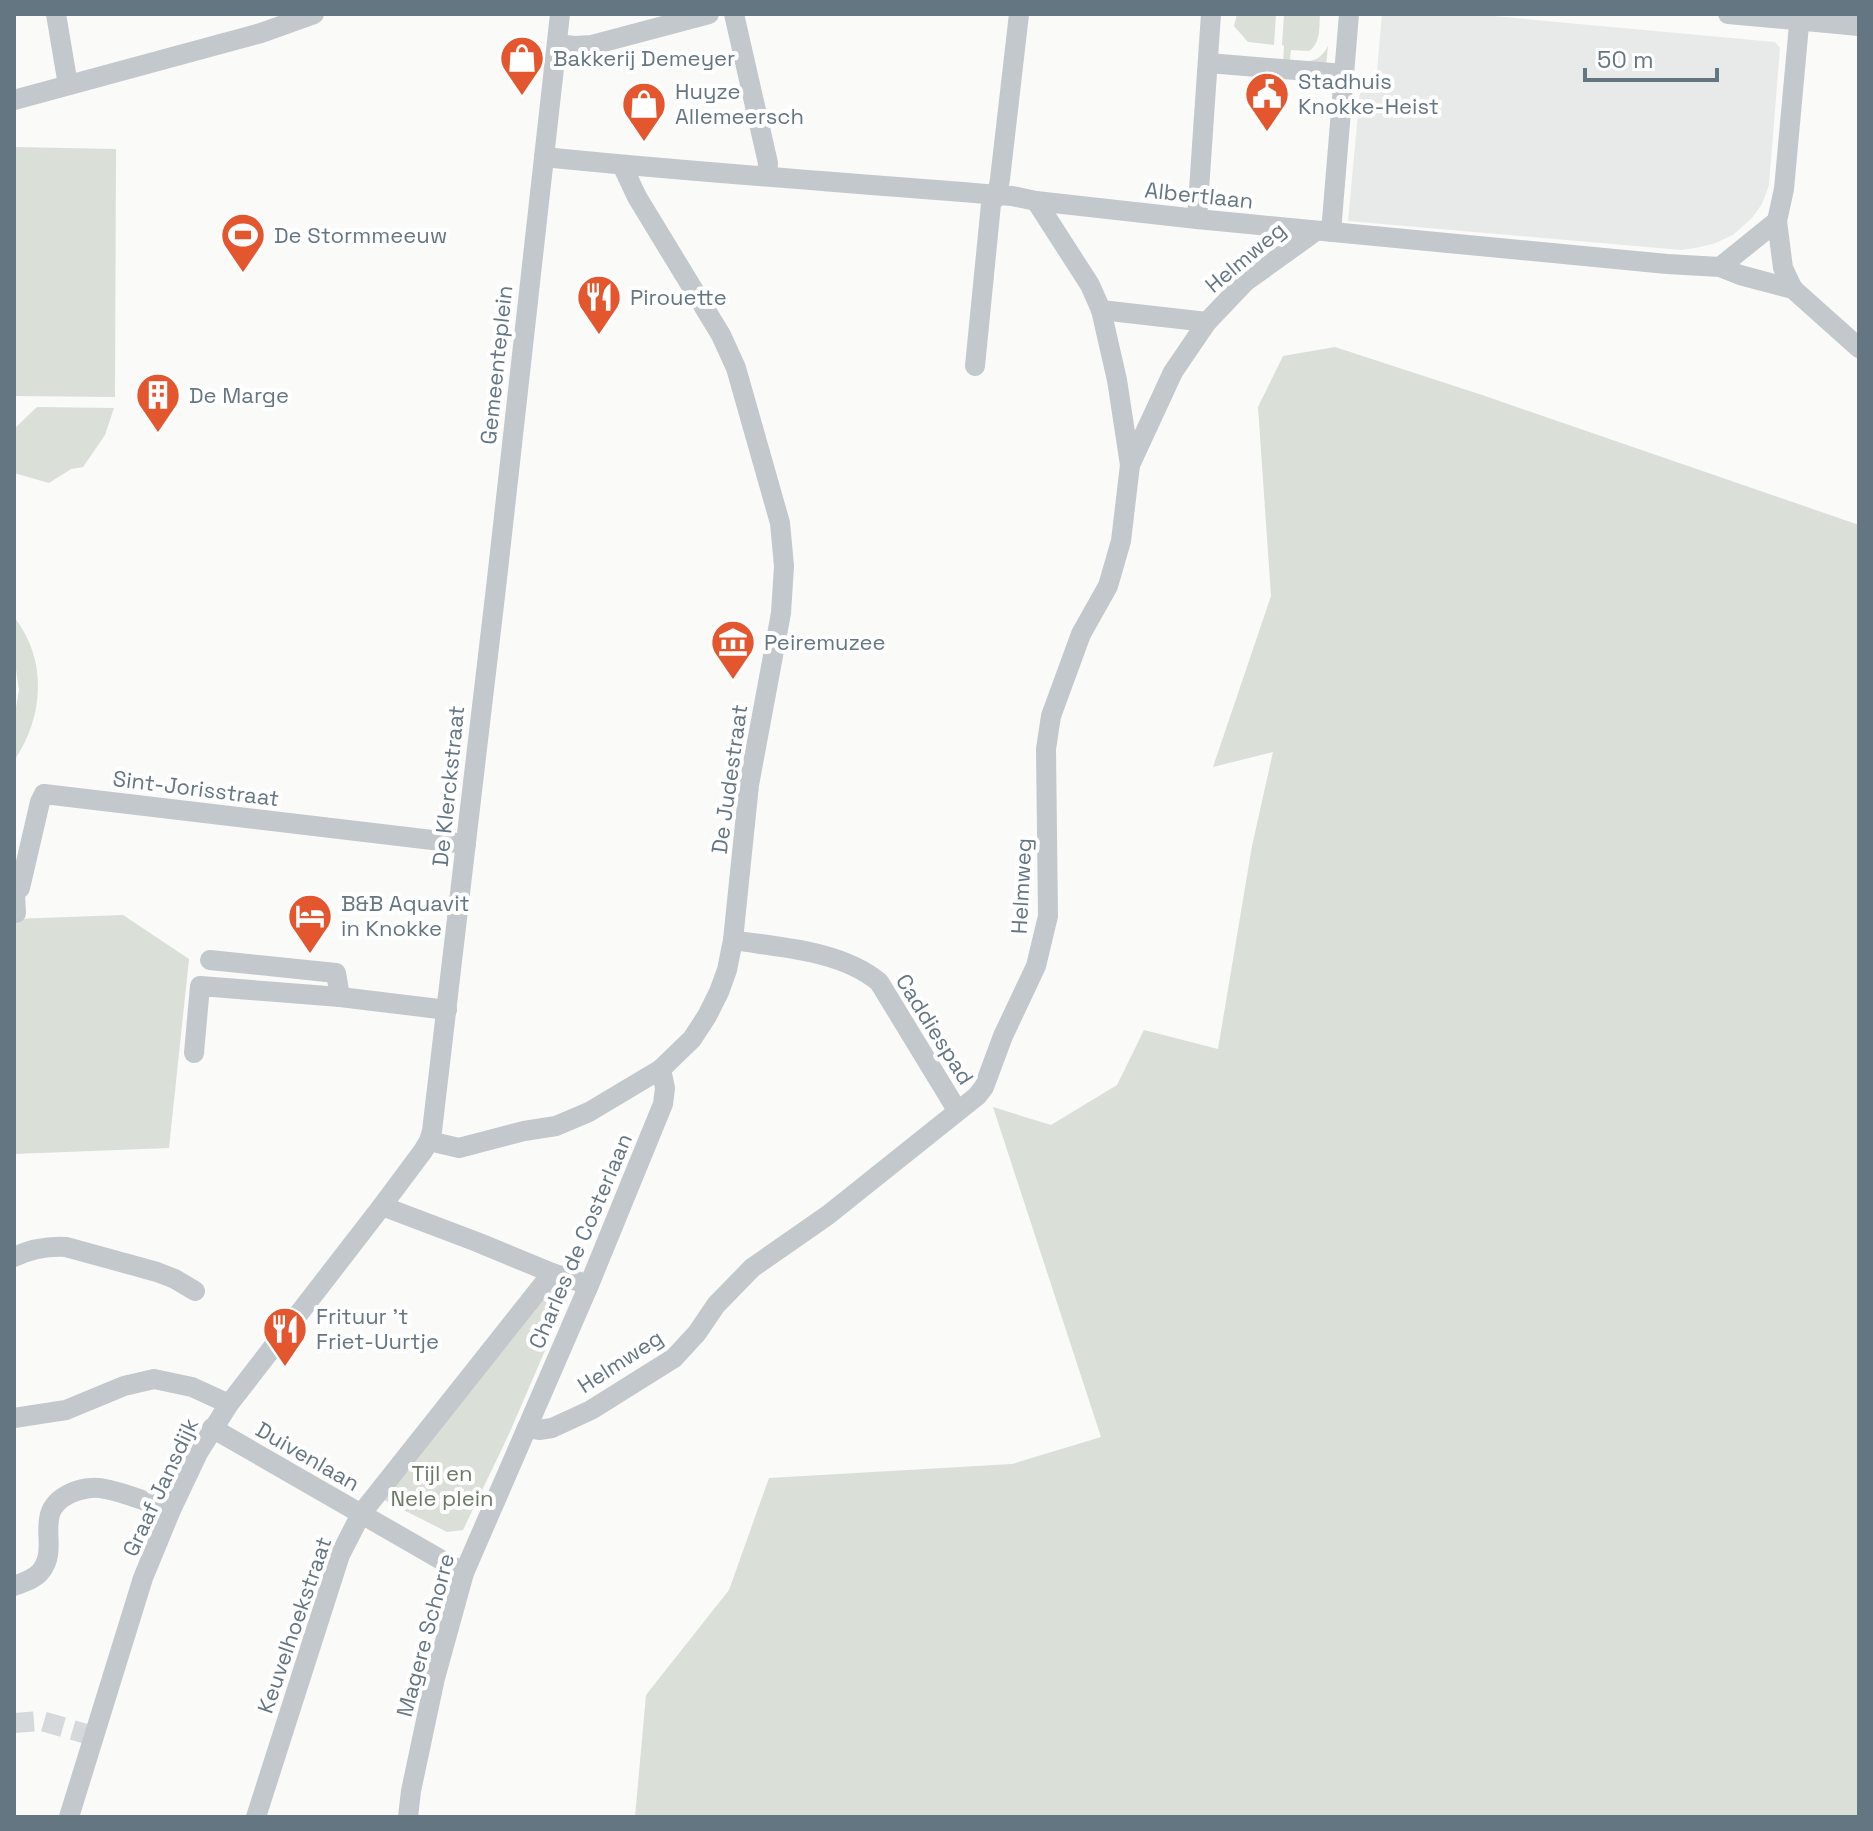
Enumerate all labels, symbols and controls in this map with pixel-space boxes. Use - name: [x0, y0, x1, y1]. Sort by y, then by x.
- scale bar: [1585, 32, 1717, 82]
- shop icon: Bakkerij Demeyer: [498, 34, 546, 97]
- place label: Bakkerij Demeyer: [553, 44, 735, 72]
- text: 50 m: [1597, 44, 1654, 75]
- place label: Stadhuis Knokke-Heist: [1298, 67, 1439, 120]
- public building icon: Stadhuis Knokke-Heist: [1243, 70, 1291, 133]
- place label: Huyze Allemeersch: [675, 77, 804, 130]
- shop icon: Huyze Allemeersch: [620, 80, 668, 143]
- street label: Albertlaan: [1143, 175, 1255, 215]
- sports icon: De Stormmeeuw: [219, 211, 267, 274]
- street label: Helmweg: [1199, 215, 1291, 299]
- place label: De Stormmeeuw: [274, 221, 447, 249]
- restaurant icon: Pirouette: [575, 273, 623, 336]
- place label: Pirouette: [630, 283, 727, 311]
- street label: Gemeenteplein: [474, 284, 518, 446]
- building icon: De Marge: [134, 371, 182, 434]
- place label: De Marge: [189, 381, 289, 409]
- museum icon: Peiremuzee: [709, 618, 757, 681]
- place label: Peiremuzee: [764, 628, 886, 656]
- street label: De Judestraat: [705, 703, 753, 855]
- street label: De Klerckstraat: [426, 704, 470, 868]
- street label: Sint-Jorisstraat: [111, 764, 281, 812]
- street label: Helmweg: [1005, 837, 1037, 935]
- place label: B&B Aquavit in Knokke: [341, 889, 470, 942]
- hotel icon: B&B Aquavit in Knokke: [286, 892, 334, 955]
- street label: Caddiespad: [890, 968, 980, 1090]
- street label: Charles de Costerlaan: [522, 1129, 638, 1353]
- place label: Frituur 't Friet-Uurtje: [316, 1302, 439, 1355]
- restaurant icon: Frituur 't Friet-Uurtje: [261, 1305, 309, 1368]
- street label: Helmweg: [572, 1323, 668, 1399]
- street label: Graaf Jansdijk: [116, 1413, 204, 1561]
- street label: Duivenlaan: [251, 1415, 365, 1497]
- park label: Tijl en Nele plein: [390, 1459, 494, 1512]
- street label: Keuvelhoekstraat: [251, 1533, 337, 1717]
- street label: Magere Schorre: [390, 1550, 460, 1720]

